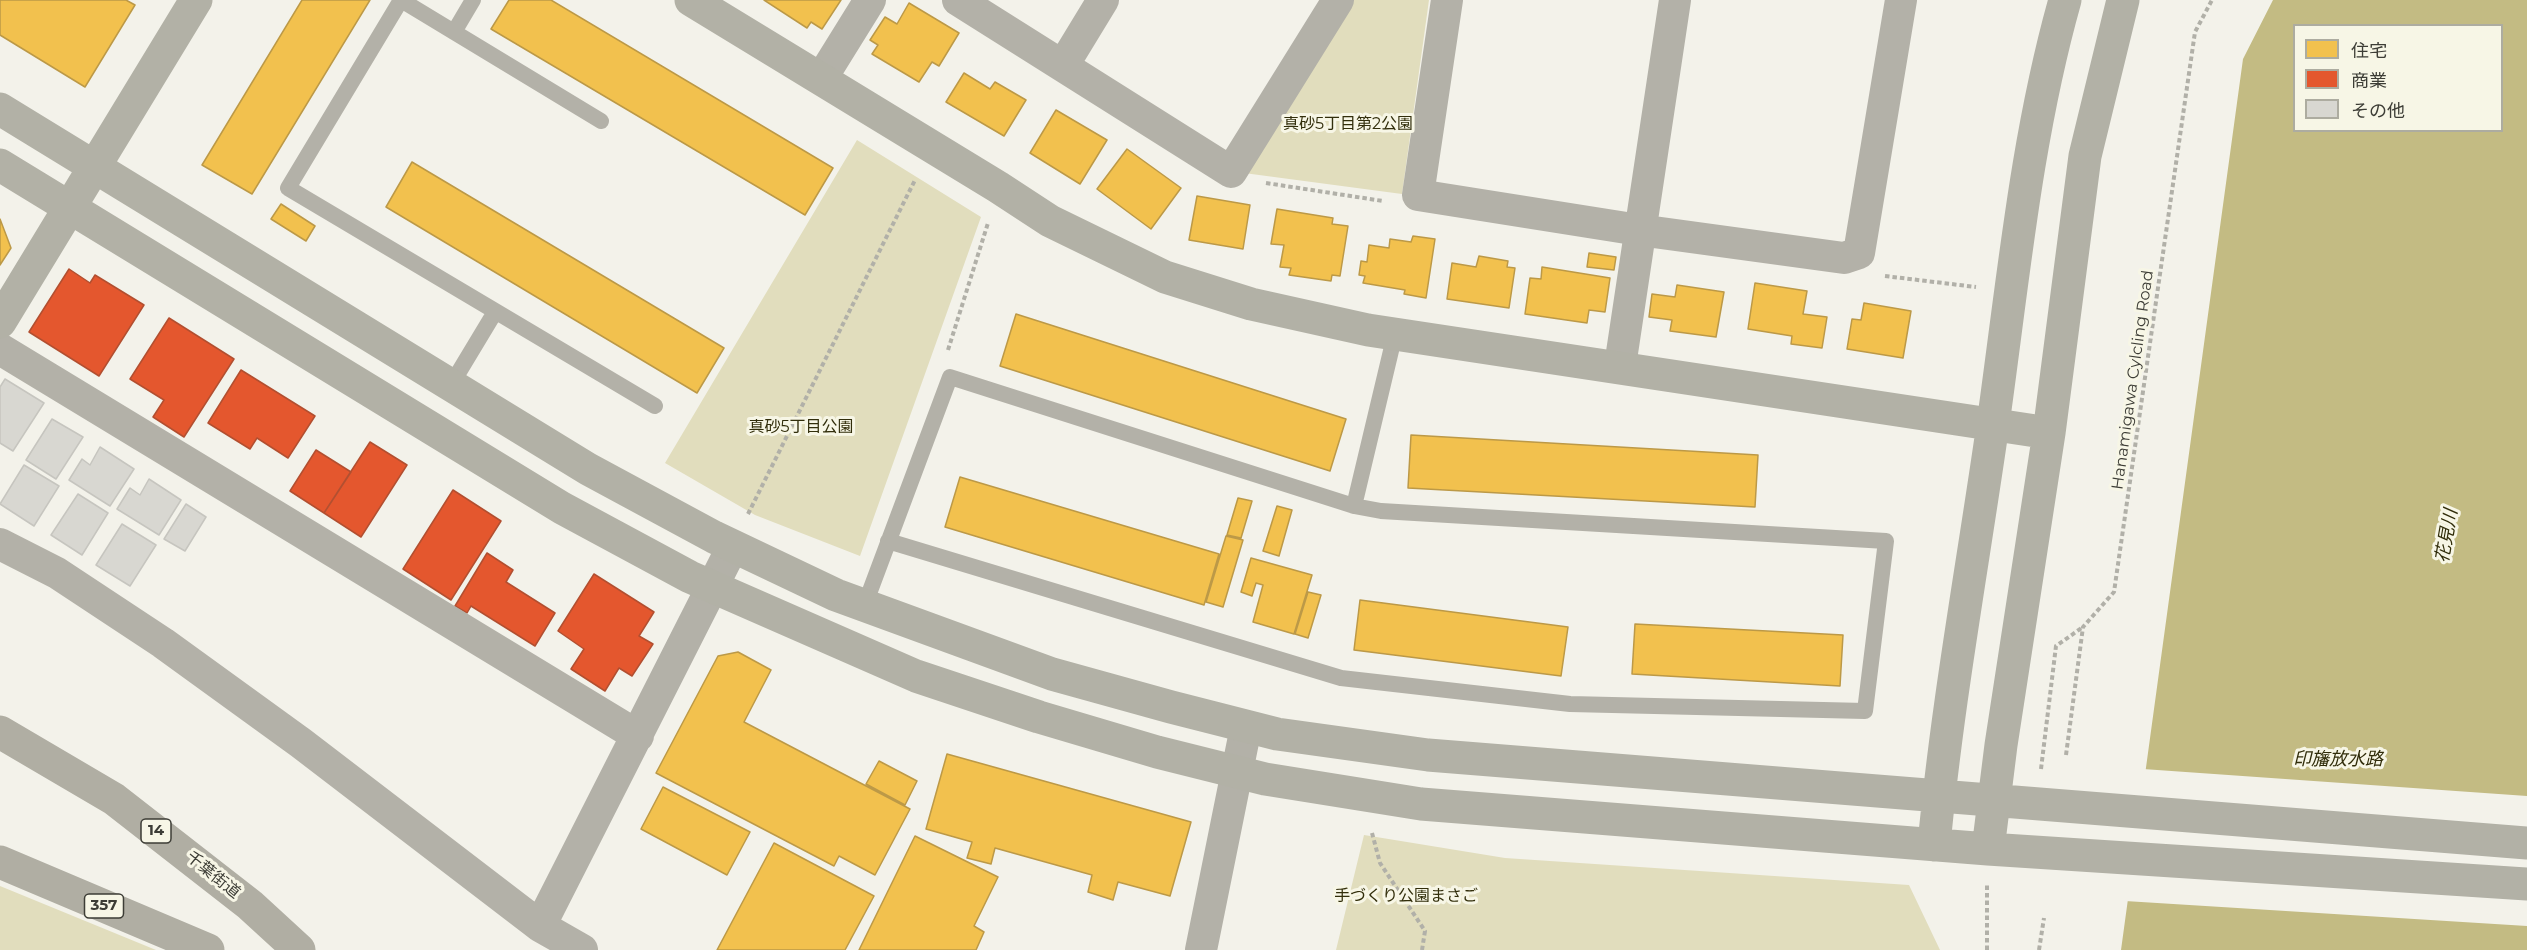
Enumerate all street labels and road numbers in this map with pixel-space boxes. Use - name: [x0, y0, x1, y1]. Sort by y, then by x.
- street label: Hanamigawa Cylcling Road: [2108, 269, 2158, 491]
- road number: 14: [141, 819, 171, 843]
- street label: 千葉街道: [182, 847, 244, 903]
- road number: 357: [84, 894, 124, 918]

